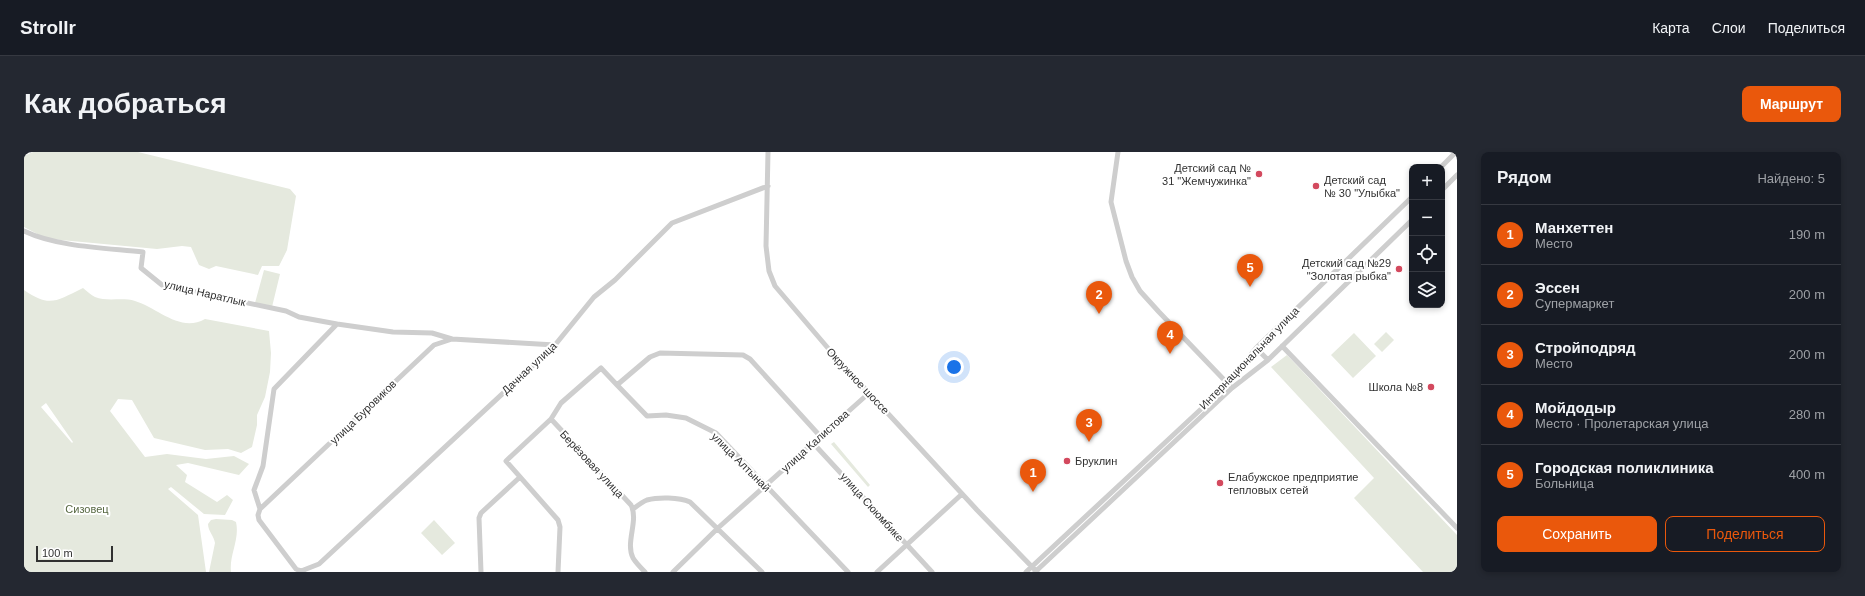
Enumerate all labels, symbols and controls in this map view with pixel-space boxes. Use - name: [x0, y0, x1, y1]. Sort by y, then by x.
- text: Strollr: [20, 17, 76, 38]
- text: Карта: [1652, 20, 1690, 36]
- text: Слои: [1712, 20, 1746, 36]
- text: Поделиться: [1768, 20, 1845, 36]
- button: Маршрут: [1742, 86, 1841, 122]
- text: Как добраться: [24, 88, 226, 119]
- place label: Детский сад № 31 "Жемчужинка": [1162, 162, 1251, 187]
- map controls: [1409, 164, 1445, 308]
- button: +: [1409, 164, 1445, 200]
- text: Рядом: [1497, 168, 1552, 187]
- marker: Детский сад № 31 "Жемчужинка": [1254, 169, 1264, 179]
- text: Найдено: 5: [1757, 171, 1825, 186]
- place label: Детский сад № 30 "Улыбка": [1324, 174, 1400, 199]
- marker: Детский сад № 30 "Улыбка": [1311, 181, 1321, 191]
- button: −: [1409, 200, 1445, 236]
- text: Манхеттен: [1535, 219, 1613, 236]
- text: 1: [1506, 227, 1514, 242]
- text: 190 m: [1789, 227, 1825, 242]
- button: locate: [1409, 236, 1445, 272]
- text: Место: [1535, 236, 1573, 251]
- pin: 5: [1237, 254, 1263, 287]
- place label: Детский сад №29 "Золотая рыбка": [1302, 257, 1391, 282]
- marker: Детский сад №29 "Золотая рыбка": [1394, 264, 1404, 274]
- button: layers: [1409, 272, 1445, 308]
- street label: улица Наратлык: [163, 278, 247, 308]
- text: Эссен: [1535, 279, 1580, 296]
- pin: 2: [1086, 281, 1112, 314]
- text: 2: [1506, 287, 1514, 302]
- text: 200 m: [1789, 287, 1825, 302]
- text: Супермаркет: [1535, 296, 1614, 311]
- street label: Интернациональная улица: [1197, 304, 1302, 412]
- pin: 4: [1157, 321, 1183, 354]
- street label: Дачная улица: [499, 339, 560, 396]
- text: Стройподряд: [1535, 339, 1636, 356]
- street label: Окружное шоссе: [824, 346, 892, 416]
- text: 3: [1506, 347, 1514, 362]
- text: 200 m: [1789, 347, 1825, 362]
- text: Место: [1535, 356, 1573, 371]
- your location: [944, 357, 964, 377]
- street label: улица Буровиков: [328, 377, 398, 446]
- place label: Школа №8: [1369, 381, 1423, 393]
- marker: Школа №8: [1426, 382, 1436, 392]
- text: Мойдодыр: [1535, 399, 1616, 416]
- street label: улица Калистова: [779, 407, 852, 474]
- text: 4: [1506, 407, 1514, 422]
- text: 280 m: [1789, 407, 1825, 422]
- pin: 3: [1076, 409, 1102, 442]
- text: Место · Пролетарская улица: [1535, 416, 1709, 431]
- street label: Берёзовая улица: [558, 428, 627, 501]
- street label: улица Алтынай: [709, 430, 773, 494]
- place label: Бруклин: [1075, 455, 1117, 467]
- marker: Бруклин: [1062, 456, 1072, 466]
- pin: 1: [1020, 459, 1046, 492]
- text: Городская поликлиника: [1535, 459, 1714, 476]
- text: 5: [1506, 467, 1514, 482]
- text: 400 m: [1789, 467, 1825, 482]
- street label: улица Сююмбике: [838, 470, 906, 544]
- place label: Елабужское предприятие тепловых сетей: [1228, 471, 1359, 496]
- text: Больница: [1535, 476, 1594, 491]
- marker: Елабужское предприятие тепловых сетей: [1215, 478, 1225, 488]
- park label: Сизовец: [65, 503, 109, 515]
- button: Сохранить: [1497, 516, 1657, 552]
- button: Поделиться: [1665, 516, 1825, 552]
- scale bar: [36, 544, 113, 563]
- text: 100 m: [42, 547, 73, 559]

